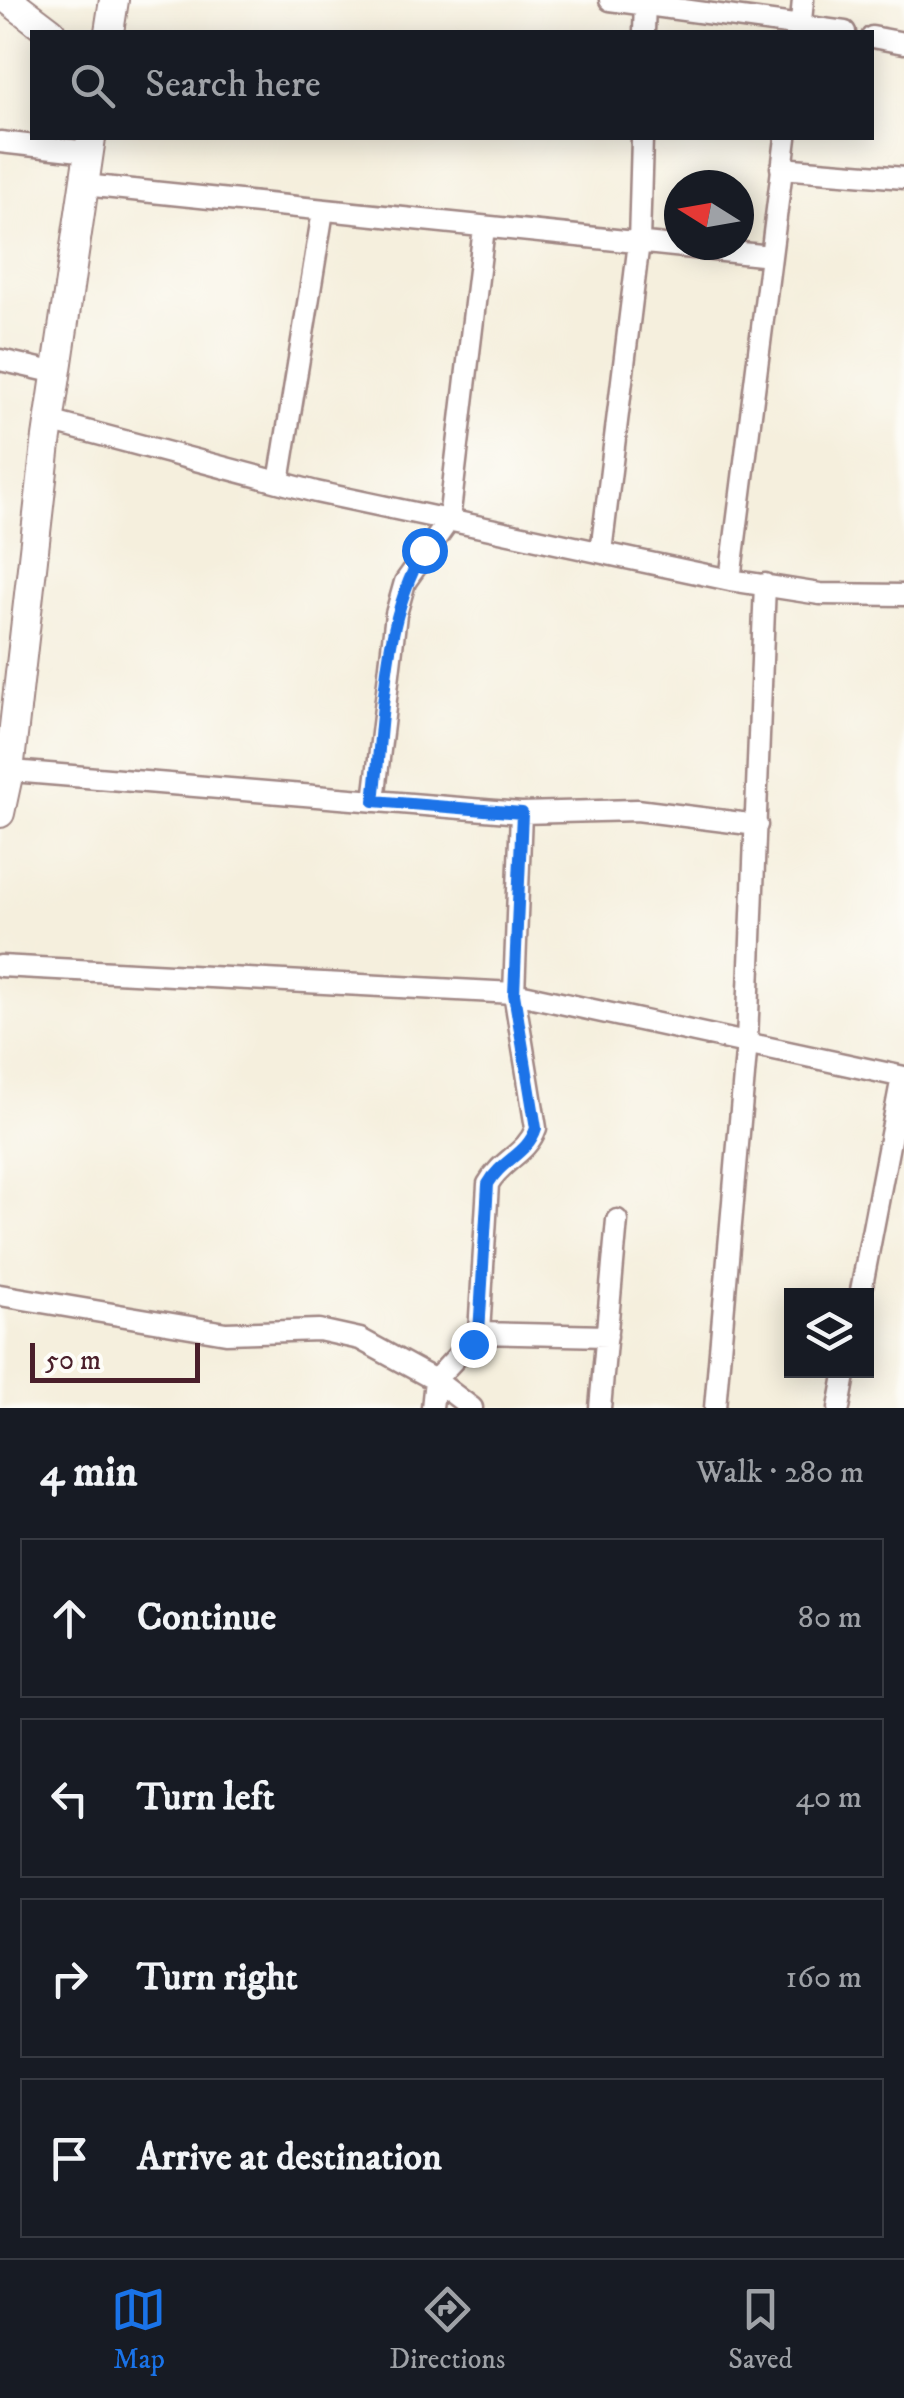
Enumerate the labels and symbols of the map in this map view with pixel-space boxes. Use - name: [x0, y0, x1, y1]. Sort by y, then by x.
- north arrow: [664, 170, 754, 260]
- route start: [402, 528, 448, 574]
- route end: [451, 1322, 497, 1368]
- scale bar: [30, 1338, 200, 1382]

